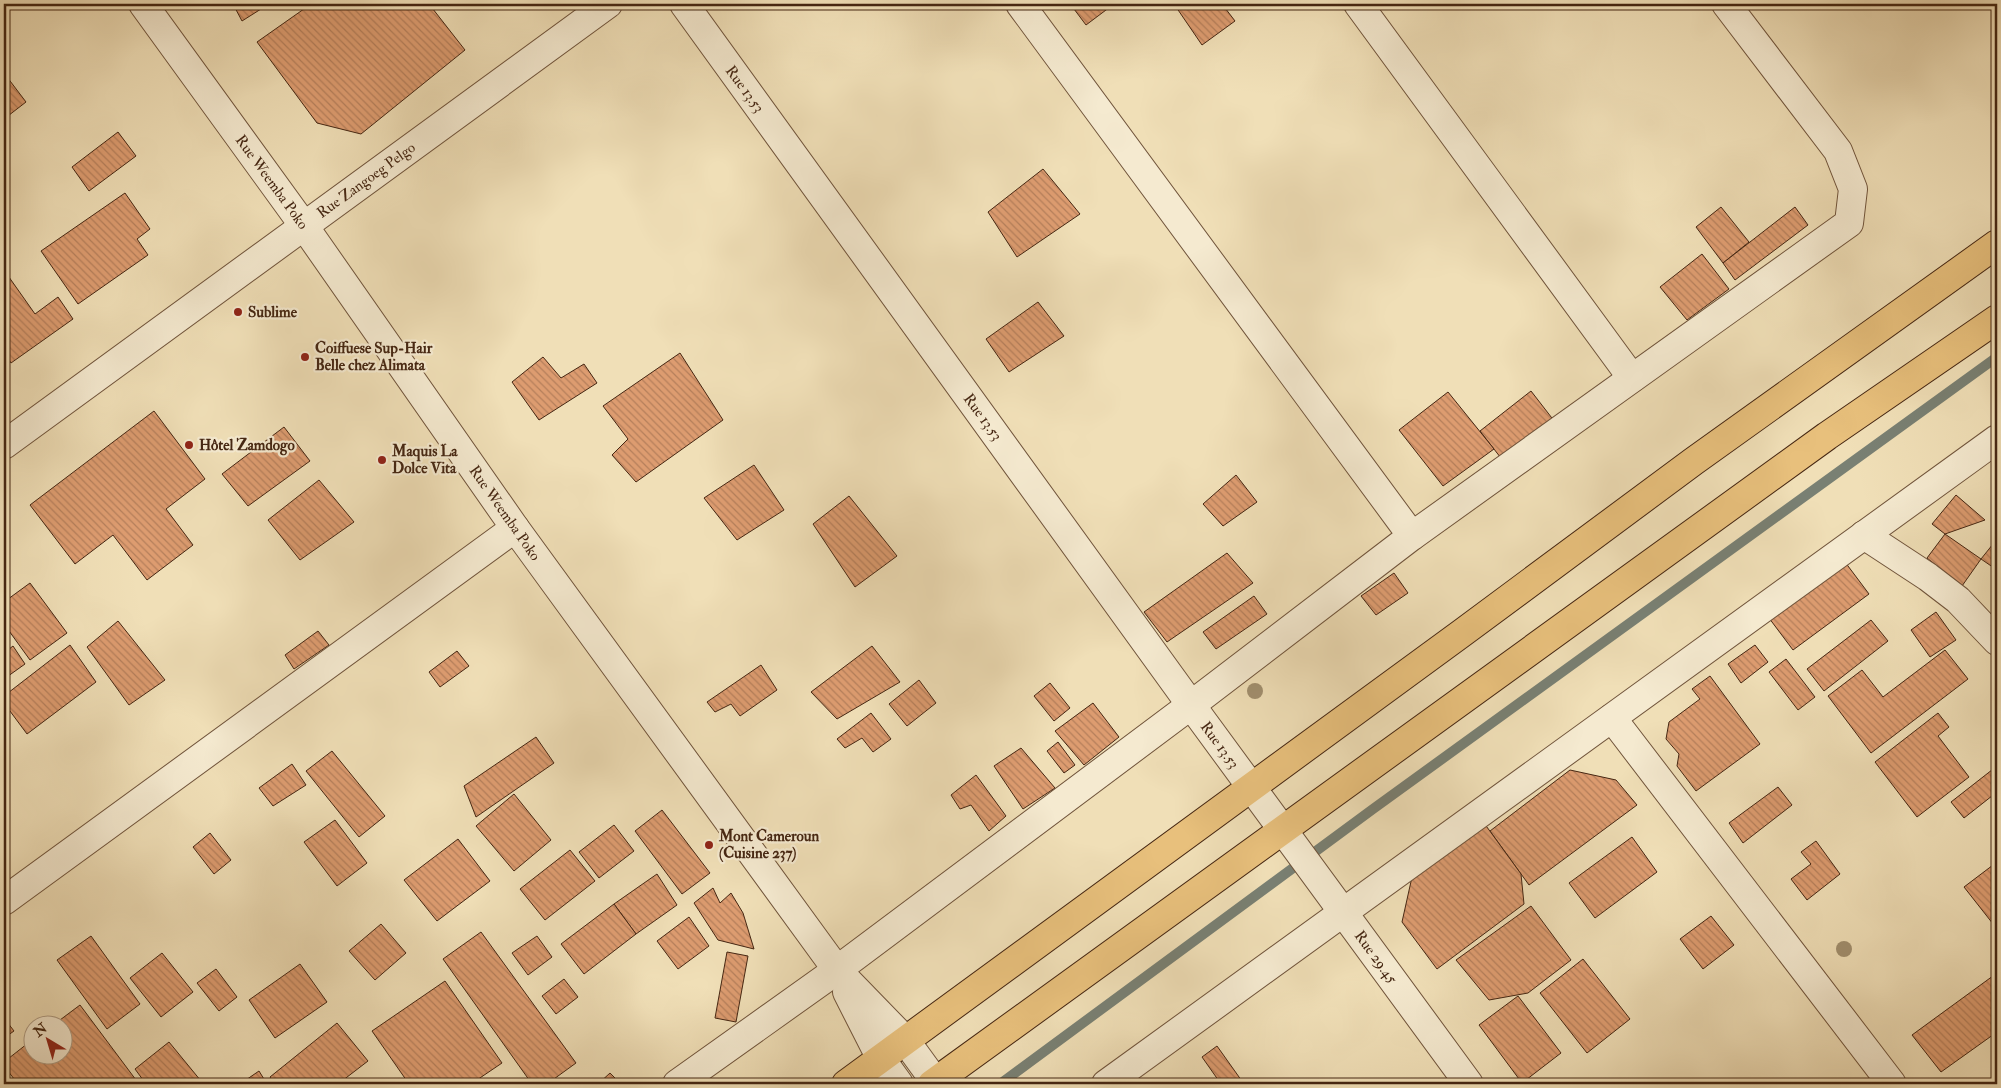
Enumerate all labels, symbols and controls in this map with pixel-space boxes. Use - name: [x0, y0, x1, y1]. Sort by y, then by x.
- street label: Rue 13.53: [721, 62, 768, 117]
- street label: Rue Weemba Poko: [231, 131, 312, 233]
- street label: Rue Zangoeg Pelgo: [313, 138, 419, 223]
- place label: Sublime: [248, 303, 298, 322]
- marker: Sublime: [232, 306, 244, 318]
- place label: Coiffuese Sup-Hair Belle chez Alimata: [315, 339, 433, 375]
- marker: Coiffuese Sup-Hair Belle chez Alimata: [299, 351, 311, 363]
- street label: Rue 13.53: [959, 390, 1006, 445]
- place label: Hôtel Zamdogo: [199, 436, 295, 456]
- marker: Hôtel Zamdogo: [183, 439, 195, 451]
- place label: Maquis La Dolce Vita: [391, 442, 458, 478]
- marker: Maquis La Dolce Vita: [376, 454, 388, 466]
- street label: Rue Weemba Poko: [465, 462, 545, 565]
- street label: Rue 13.53: [1196, 718, 1243, 773]
- place label: Mont Cameroun (Cuisine 237): [718, 827, 820, 863]
- marker: Mont Cameroun (Cuisine 237): [703, 839, 715, 851]
- street label: Rue 29.45: [1350, 927, 1401, 988]
- north arrow: [22, 1016, 72, 1066]
- text: N: [29, 1019, 51, 1041]

